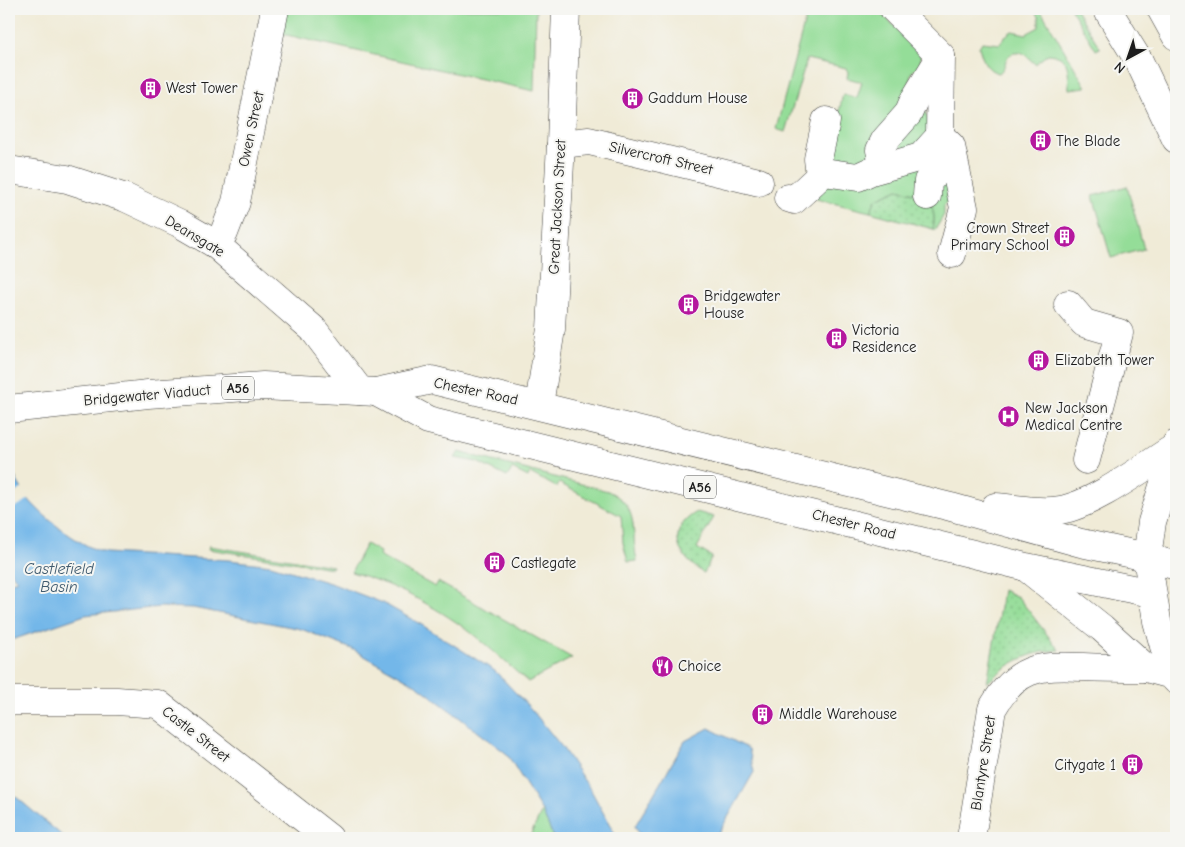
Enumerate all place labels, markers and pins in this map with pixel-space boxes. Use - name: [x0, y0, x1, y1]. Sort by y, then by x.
- building icon: West Tower: [138, 76, 162, 100]
- place label: West Tower: [166, 79, 238, 97]
- building icon: Gaddum House: [620, 86, 644, 110]
- place label: Gaddum House: [648, 89, 748, 107]
- building icon: The Blade: [1028, 129, 1052, 153]
- place label: The Blade: [1056, 132, 1121, 150]
- place label: Crown Street Primary School: [951, 219, 1050, 254]
- building icon: Crown Street Primary School: [1053, 225, 1077, 249]
- place label: Bridgewater House: [704, 287, 780, 322]
- building icon: Bridgewater House: [676, 293, 700, 317]
- place label: Victoria Residence: [852, 321, 917, 356]
- building icon: Victoria Residence: [824, 327, 848, 351]
- building icon: Elizabeth Tower: [1027, 348, 1051, 372]
- place label: Elizabeth Tower: [1055, 351, 1154, 369]
- place label: New Jackson Medical Centre: [1025, 399, 1123, 434]
- hospital icon: New Jackson Medical Centre: [997, 405, 1021, 429]
- building icon: Castlegate: [483, 551, 507, 575]
- place label: Castlegate: [511, 554, 577, 572]
- restaurant icon: Choice: [650, 654, 674, 678]
- place label: Choice: [678, 657, 722, 675]
- building icon: Middle Warehouse: [751, 702, 775, 726]
- place label: Middle Warehouse: [779, 705, 897, 723]
- building icon: Citygate 1: [1120, 753, 1144, 777]
- place label: Citygate 1: [1055, 756, 1116, 774]

